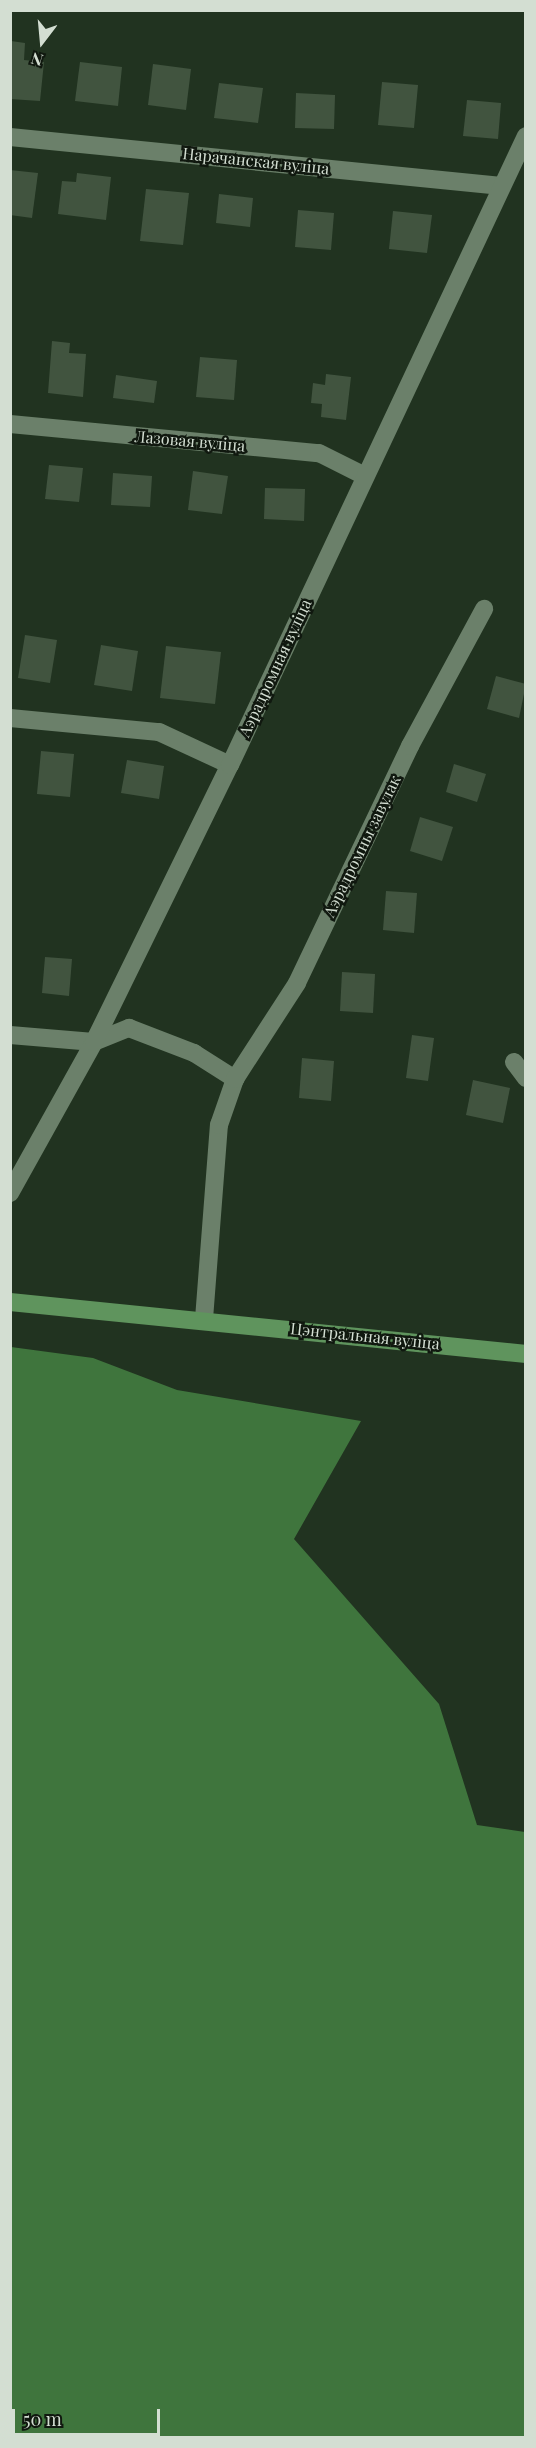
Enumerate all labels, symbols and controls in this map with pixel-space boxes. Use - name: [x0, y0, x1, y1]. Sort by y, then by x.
- north arrow: [12, 12, 72, 72]
- text: N: [28, 48, 45, 71]
- street label: Нарачанская вуліца: [182, 144, 330, 178]
- street label: Лазовая вуліца: [134, 427, 246, 455]
- street label: Аэрадромная вуліца: [235, 596, 315, 740]
- street label: Аэрадромны завулак: [319, 772, 405, 920]
- street label: Цэнтральная вуліца: [289, 1319, 441, 1353]
- scale bar: [15, 2397, 164, 2435]
- text: 50 m: [23, 2407, 62, 2431]

